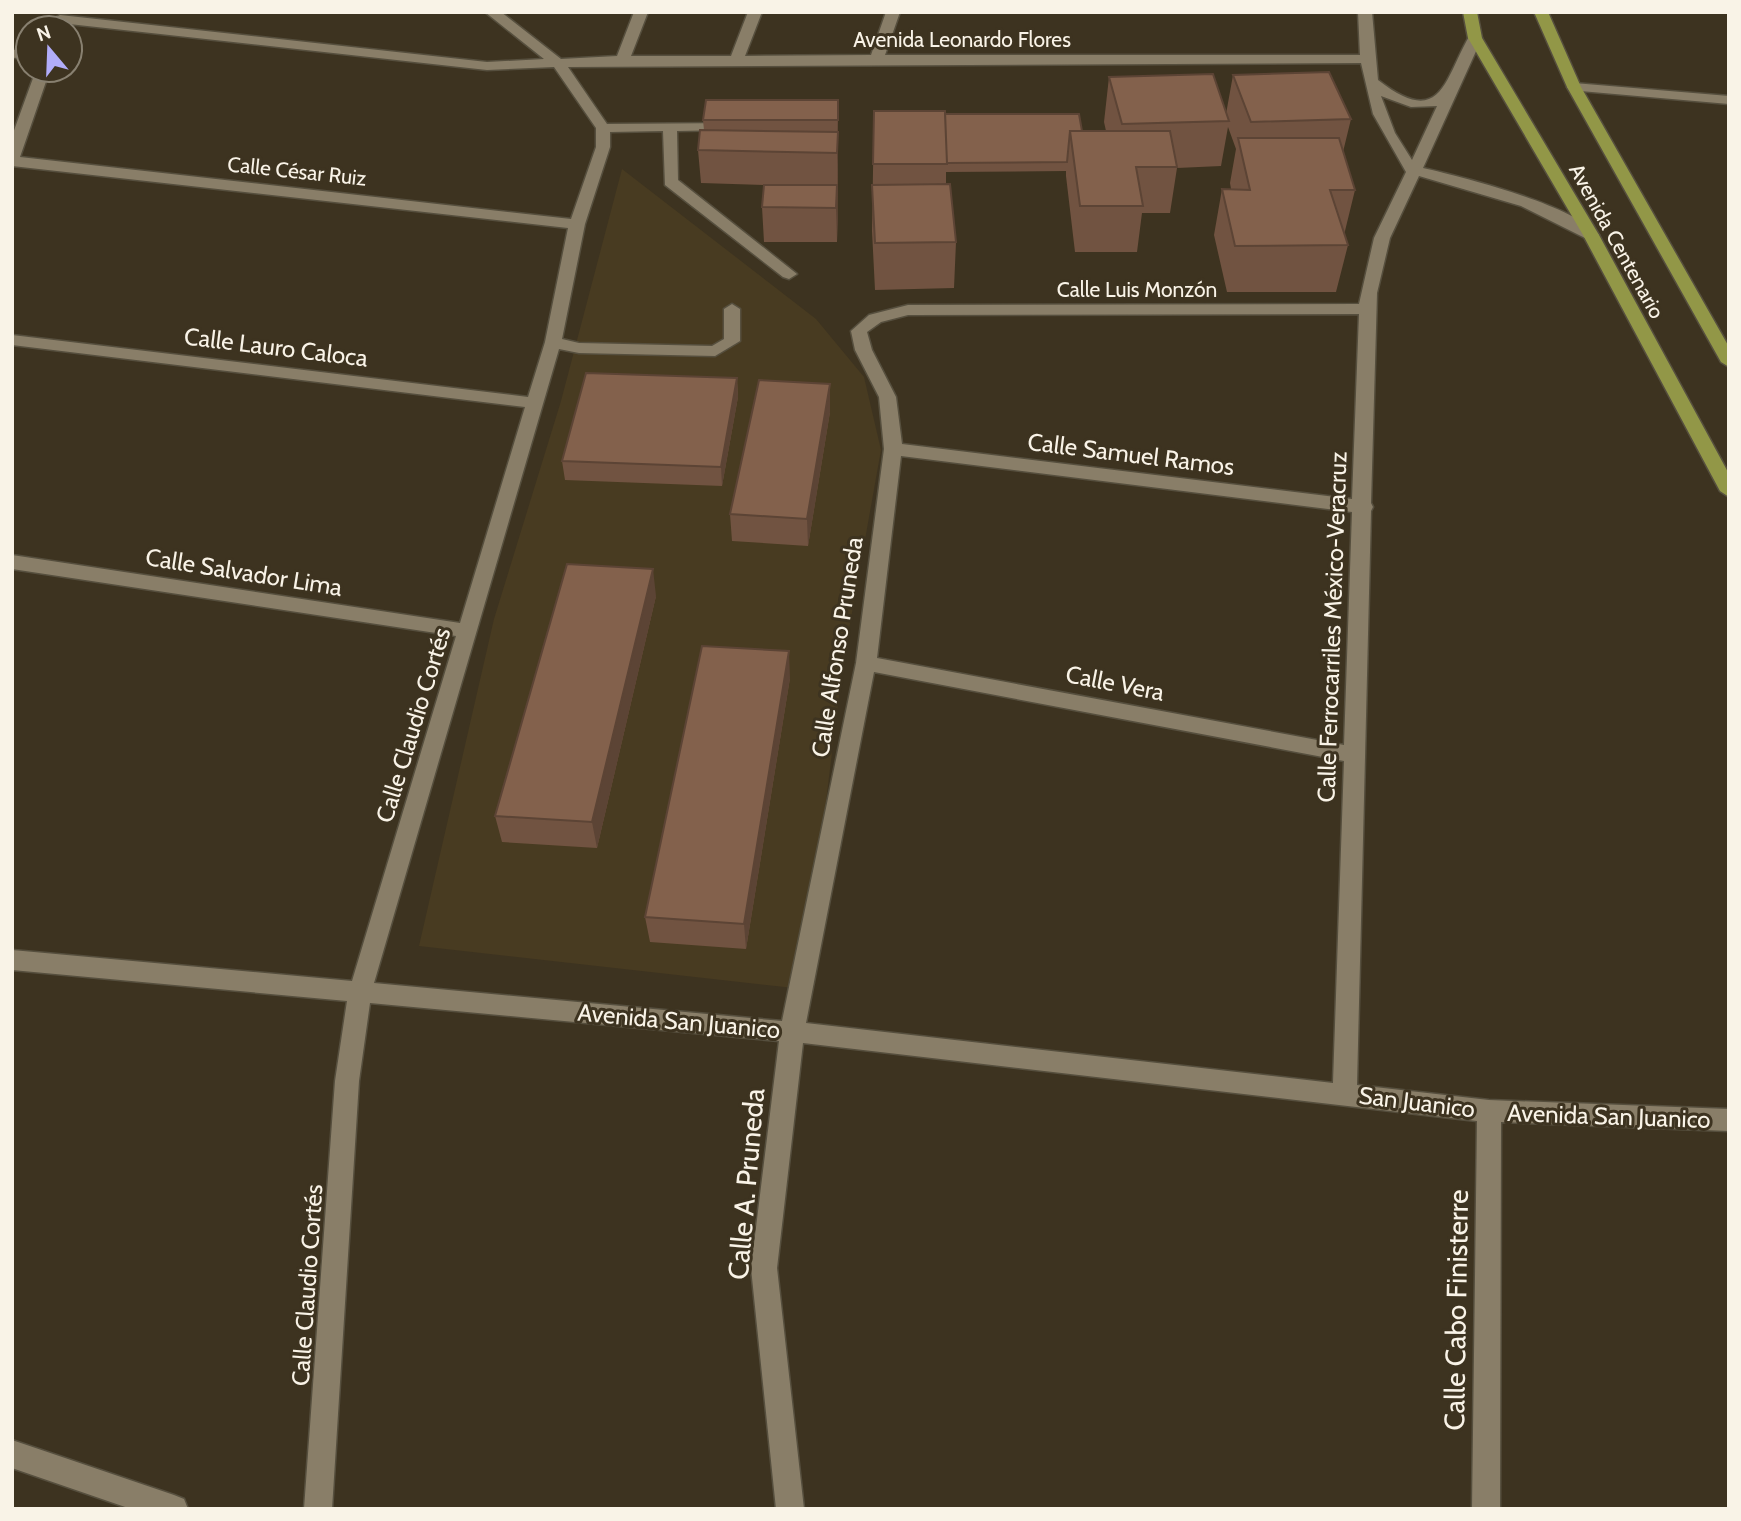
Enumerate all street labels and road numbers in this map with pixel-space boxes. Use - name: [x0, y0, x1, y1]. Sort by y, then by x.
- street label: Avenida Leonardo Flores: [853, 27, 1071, 52]
- street label: Calle César Ruiz: [226, 151, 368, 191]
- street label: Avenida Centenario: [1564, 159, 1670, 323]
- street label: Calle Luis Monzón: [1057, 277, 1217, 302]
- street label: Calle Lauro Caloca: [183, 321, 370, 373]
- street label: Calle Samuel Ramos: [1026, 427, 1236, 481]
- street label: Calle Ferrocarriles México-Veracruz: [1311, 451, 1353, 803]
- street label: Calle Alfonso Pruneda: [805, 534, 869, 759]
- street label: Calle Salvador Lima: [144, 542, 345, 602]
- street label: Calle Claudio Cortés: [370, 624, 456, 826]
- street label: Calle Vera: [1063, 659, 1167, 707]
- street label: Avenida San Juanico: [576, 998, 782, 1044]
- street label: San Juanico: [1357, 1080, 1477, 1124]
- street label: Calle A. Pruneda: [721, 1086, 771, 1281]
- street label: Avenida San Juanico: [1507, 1098, 1711, 1134]
- street label: Calle Claudio Cortés: [285, 1183, 329, 1387]
- street label: Calle Cabo Finisterre: [1437, 1189, 1475, 1431]

